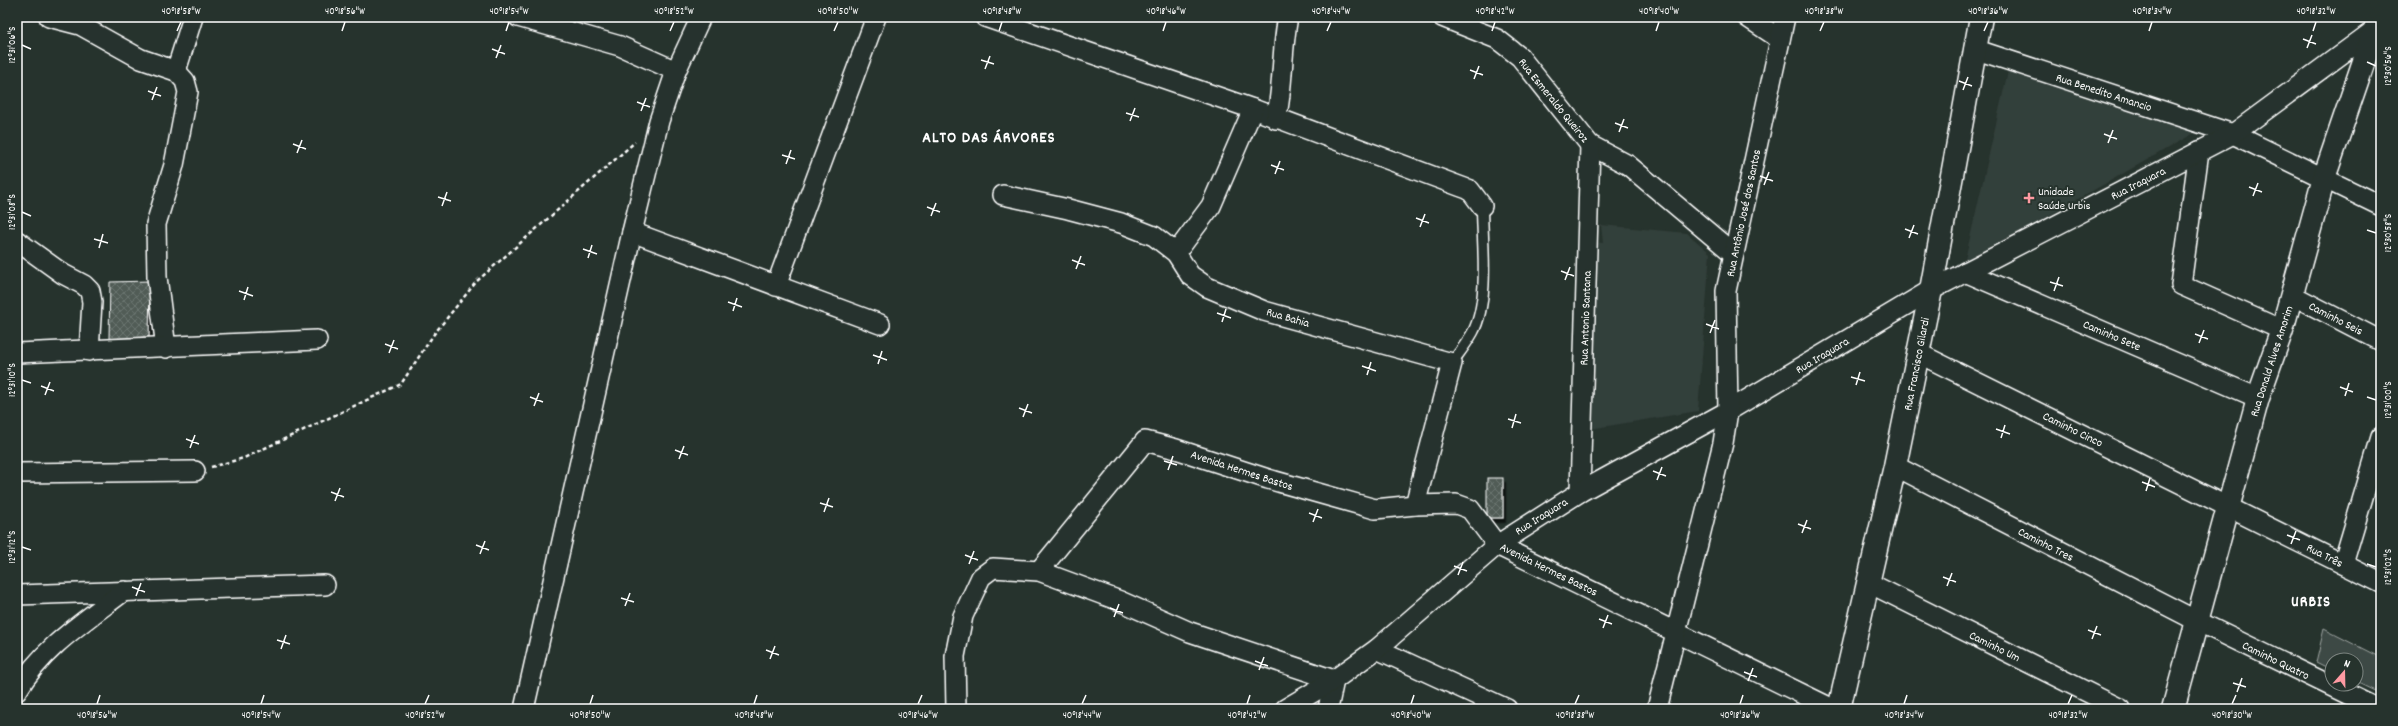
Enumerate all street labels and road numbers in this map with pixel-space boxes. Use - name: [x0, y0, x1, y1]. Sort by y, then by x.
- street label: Rua Esmeraldo Queiroz: [1513, 55, 1592, 147]
- street label: Rua Benedito Amancio: [2053, 70, 2154, 117]
- street label: Rua Antônio José dos Santos: [1723, 148, 1766, 279]
- street label: Rua Iraquara: [2108, 163, 2169, 205]
- street label: Rua Antonio Santana: [1576, 270, 1597, 366]
- street label: Caminho Seis: [2305, 298, 2365, 340]
- street label: Rua Bahia: [1264, 304, 1311, 333]
- street label: Rua Donald Alves Amorim: [2246, 304, 2298, 419]
- street label: Rua Francisco Gilardi: [1900, 316, 1935, 412]
- street label: Caminho Sete: [2080, 317, 2143, 356]
- street label: Rua Iraquara: [1793, 334, 1853, 379]
- street label: Caminho Cinco: [2039, 408, 2105, 452]
- street label: Avenida Hermes Bastos: [1188, 447, 1295, 496]
- street label: Rua Iraquara: [1512, 494, 1572, 540]
- street label: Caminho Tres: [2014, 524, 2076, 567]
- street label: Avenida Hermes Bastos: [1497, 539, 1600, 601]
- street label: Rua Três: [2303, 540, 2345, 573]
- street label: Caminho Um: [1966, 628, 2023, 667]
- street label: Caminho Quatro: [2239, 638, 2312, 685]

